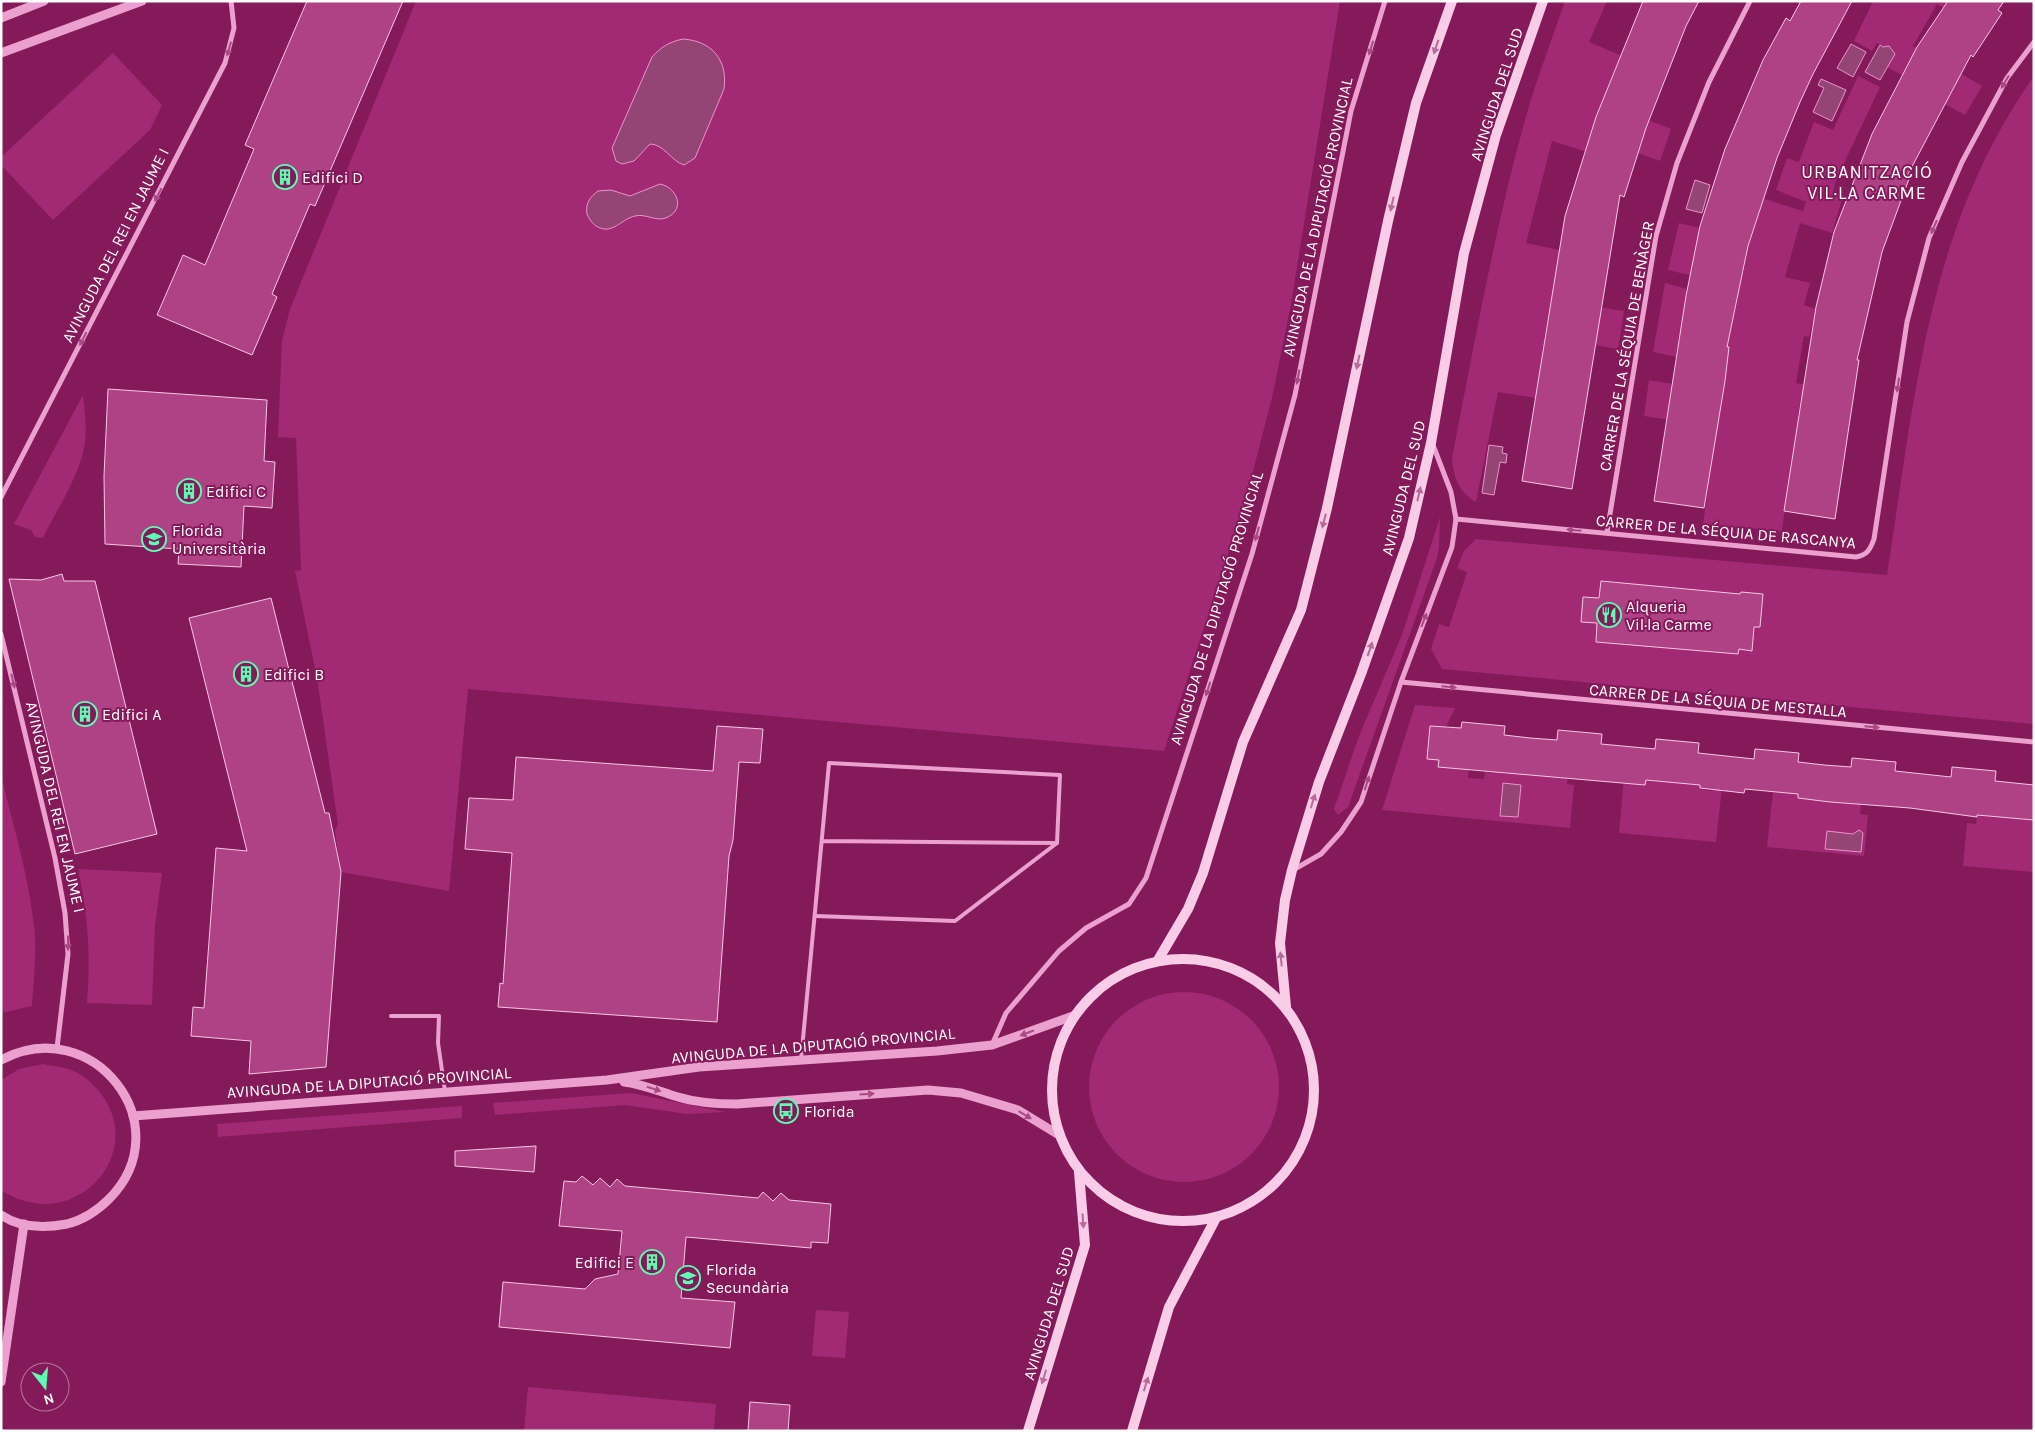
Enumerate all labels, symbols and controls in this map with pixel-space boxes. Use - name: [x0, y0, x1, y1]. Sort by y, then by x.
- street label: AVINGUDA DEL SUD: [1466, 25, 1527, 163]
- one-way arrow: [1432, 40, 1440, 55]
- one-way arrow: [1366, 41, 1374, 56]
- one-way arrow: [225, 42, 233, 57]
- street label: AVINGUDA DE LA DIPUTACIÓ PROVINCIAL: [1279, 75, 1356, 358]
- one-way arrow: [2001, 75, 2010, 88]
- street label: AVINGUDA DEL REI EN JAUME I: [58, 145, 173, 346]
- district label: URBANITZACIÓ VIL·LA CARME: [1801, 160, 1933, 204]
- building icon: Edifici D: [272, 164, 298, 190]
- place label: Edifici D: [302, 168, 363, 187]
- one-way arrow: [154, 187, 162, 202]
- one-way arrow: [1388, 196, 1396, 211]
- street label: CARRER DE LA SÉQUIA DE BENÀGER: [1595, 220, 1658, 473]
- one-way arrow: [1929, 220, 1937, 234]
- one-way arrow: [79, 332, 87, 346]
- one-way arrow: [1354, 355, 1362, 370]
- one-way arrow: [1294, 370, 1302, 386]
- one-way arrow: [1893, 377, 1901, 393]
- street label: AVINGUDA DEL SUD: [1377, 418, 1430, 558]
- street label: AVINGUDA DE LA DIPUTACIÓ PROVINCIAL: [1166, 469, 1267, 747]
- building icon: Edifici C: [176, 478, 202, 504]
- place label: Edifici C: [206, 482, 266, 501]
- one-way arrow: [1415, 487, 1423, 502]
- street label: CARRER DE LA SÉQUIA DE RASCANYA: [1595, 511, 1857, 552]
- one-way arrow: [1320, 514, 1328, 529]
- place label: Florida Universitària: [172, 521, 266, 558]
- one-way arrow: [1566, 525, 1582, 533]
- school or university icon: Florida Universitària: [141, 526, 167, 552]
- one-way arrow: [1253, 527, 1261, 542]
- place label: Alqueria Vil·la Carme: [1626, 597, 1712, 634]
- restaurant icon: Alqueria Vil·la Carme: [1596, 602, 1622, 628]
- one-way arrow: [1420, 612, 1428, 627]
- one-way arrow: [1367, 641, 1374, 656]
- building icon: Edifici B: [233, 661, 259, 687]
- place label: Edifici B: [264, 665, 324, 684]
- one-way arrow: [9, 674, 17, 689]
- street label: CARRER DE LA SÉQUIA DE MESTALLA: [1588, 680, 1847, 721]
- one-way arrow: [1204, 682, 1211, 697]
- one-way arrow: [1442, 683, 1458, 691]
- street label: AVINGUDA DEL REI EN JAUME I: [22, 700, 89, 914]
- building icon: Edifici A: [72, 701, 98, 727]
- place label: Edifici A: [102, 705, 162, 724]
- one-way arrow: [1865, 723, 1881, 731]
- one-way arrow: [1364, 775, 1371, 790]
- one-way arrow: [1310, 793, 1318, 808]
- one-way arrow: [64, 935, 72, 951]
- one-way arrow: [1277, 951, 1285, 967]
- street label: AVINGUDA DE LA DIPUTACIÓ PROVINCIAL: [670, 1024, 956, 1067]
- one-way arrow: [1020, 1030, 1035, 1038]
- street label: AVINGUDA DE LA DIPUTACIÓ PROVINCIAL: [226, 1063, 512, 1102]
- one-way arrow: [647, 1086, 662, 1093]
- one-way arrow: [859, 1090, 875, 1098]
- bus stop icon: Florida: [773, 1098, 799, 1124]
- place label: Florida: [804, 1102, 854, 1121]
- one-way arrow: [1019, 1110, 1032, 1119]
- one-way arrow: [1079, 1213, 1087, 1229]
- street label: AVINGUDA DEL SUD: [1019, 1244, 1078, 1382]
- building icon: Edifici E: [639, 1249, 665, 1275]
- place label: Edifici E: [575, 1253, 634, 1272]
- place label: Florida Secundària: [706, 1260, 789, 1297]
- school or university icon: Florida Secundària: [675, 1265, 701, 1291]
- north arrow: [20, 1362, 70, 1412]
- one-way arrow: [1039, 1370, 1047, 1385]
- one-way arrow: [1142, 1376, 1150, 1391]
- text: N: [41, 1389, 56, 1409]

